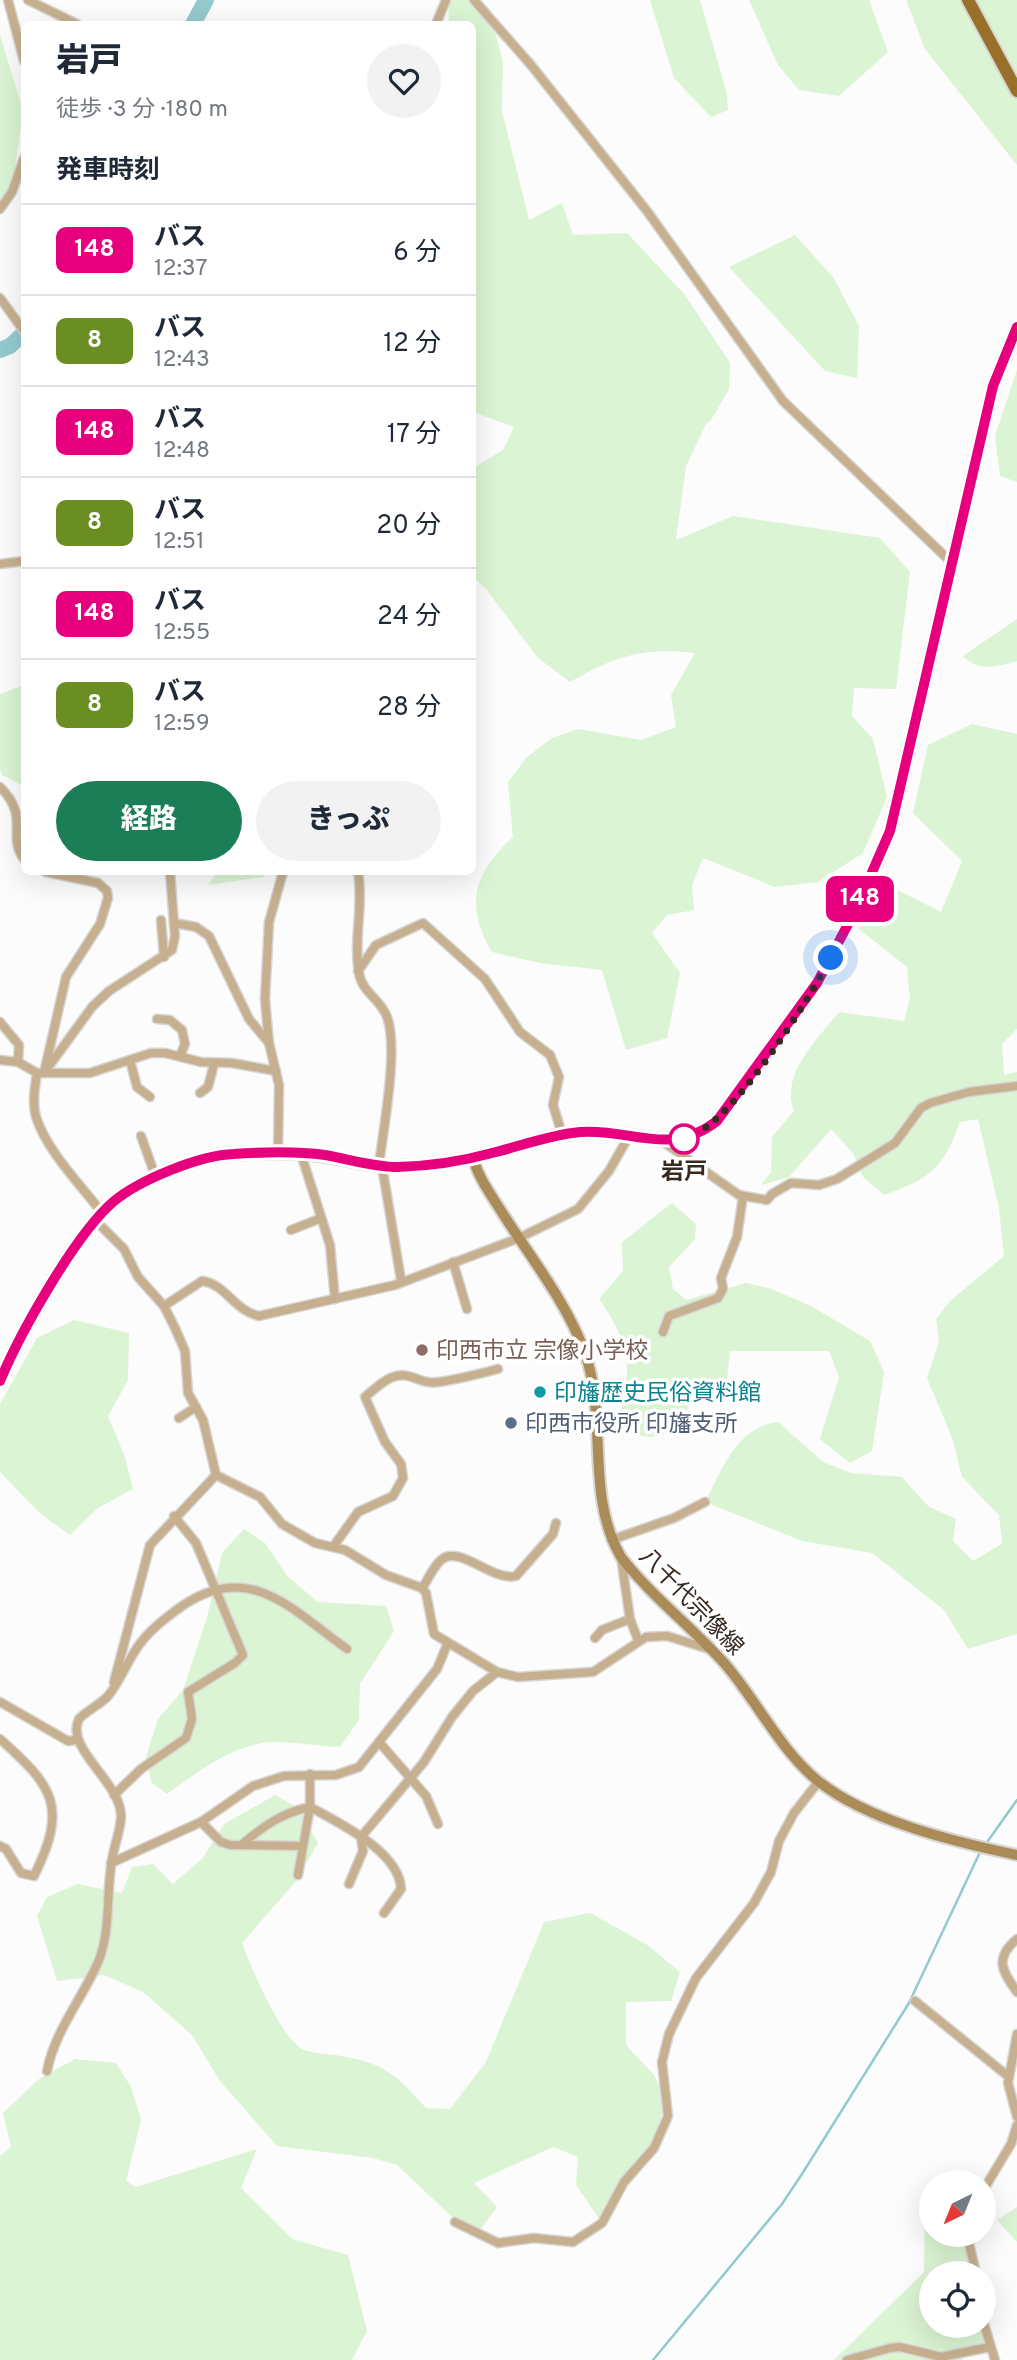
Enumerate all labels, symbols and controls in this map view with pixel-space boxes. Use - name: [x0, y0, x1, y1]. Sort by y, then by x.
- text: 岩戸: [56, 42, 122, 84]
- button: heart: [367, 44, 441, 118]
- text: 徒歩 · 3 分 · 180 m: [56, 96, 228, 125]
- text: 発車時刻: [56, 155, 160, 188]
- text: バス: [154, 222, 206, 255]
- text: 148: [74, 235, 115, 265]
- text: 6 分: [393, 237, 441, 270]
- text: 12:37: [154, 255, 207, 284]
- text: バス: [154, 313, 206, 346]
- text: 8: [87, 326, 102, 356]
- text: 12 分: [383, 328, 441, 361]
- text: 12:43: [154, 346, 210, 375]
- text: バス: [154, 404, 206, 437]
- text: 148: [74, 417, 115, 447]
- text: 17 分: [387, 419, 441, 452]
- text: 12:48: [154, 437, 210, 466]
- text: バス: [154, 495, 206, 528]
- text: 8: [87, 508, 102, 538]
- text: 20 分: [376, 510, 441, 543]
- text: 12:51: [154, 528, 205, 557]
- text: バス: [154, 586, 206, 619]
- text: 148: [74, 599, 115, 629]
- text: 24 分: [377, 601, 441, 634]
- text: 12:55: [154, 619, 210, 648]
- text: バス: [154, 677, 206, 710]
- text: 8: [87, 690, 102, 720]
- text: 28 分: [377, 692, 441, 725]
- text: 12:59: [154, 710, 210, 739]
- button: 経路: [56, 781, 242, 861]
- button: きっぷ: [256, 781, 441, 861]
- line badge: 148: [820, 876, 900, 922]
- text: 148: [840, 884, 880, 914]
- your location: [813, 940, 848, 975]
- marker: 岩戸: [669, 1124, 699, 1154]
- place label: 岩戸: [661, 1159, 707, 1188]
- place label: 印西市立 宗像小学校: [436, 1338, 648, 1367]
- marker: 印西市立 宗像小学校: [414, 1342, 430, 1358]
- place label: 印旛歴史民俗資料館: [554, 1380, 761, 1409]
- marker: 印旛歴史民俗資料館: [532, 1384, 548, 1400]
- place label: 印西市役所 印旛支所: [525, 1411, 737, 1440]
- marker: 印西市役所 印旛支所: [503, 1415, 519, 1431]
- street label: 八千代宗像線: [632, 1543, 749, 1662]
- north arrow: [919, 2170, 996, 2247]
- map controls: [919, 2170, 996, 2338]
- button: locate: [919, 2261, 996, 2338]

